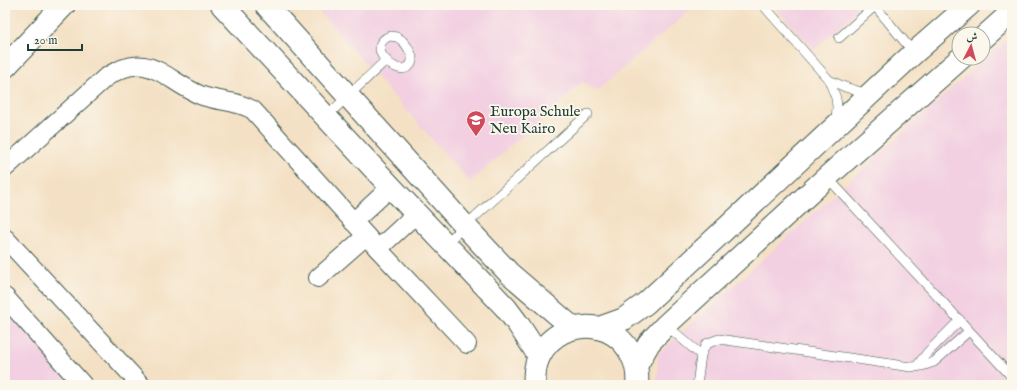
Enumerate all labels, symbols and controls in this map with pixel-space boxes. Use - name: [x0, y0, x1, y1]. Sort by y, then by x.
- scale bar: [28, 26, 82, 52]
- north arrow: [951, 26, 991, 66]
- text: ش: [966, 30, 978, 45]
- text: 20 m: [34, 33, 57, 48]
- place label: Europa Schule Neu Kairo: [490, 102, 580, 138]
- school or university icon: Europa Schule Neu Kairo: [465, 109, 487, 137]

